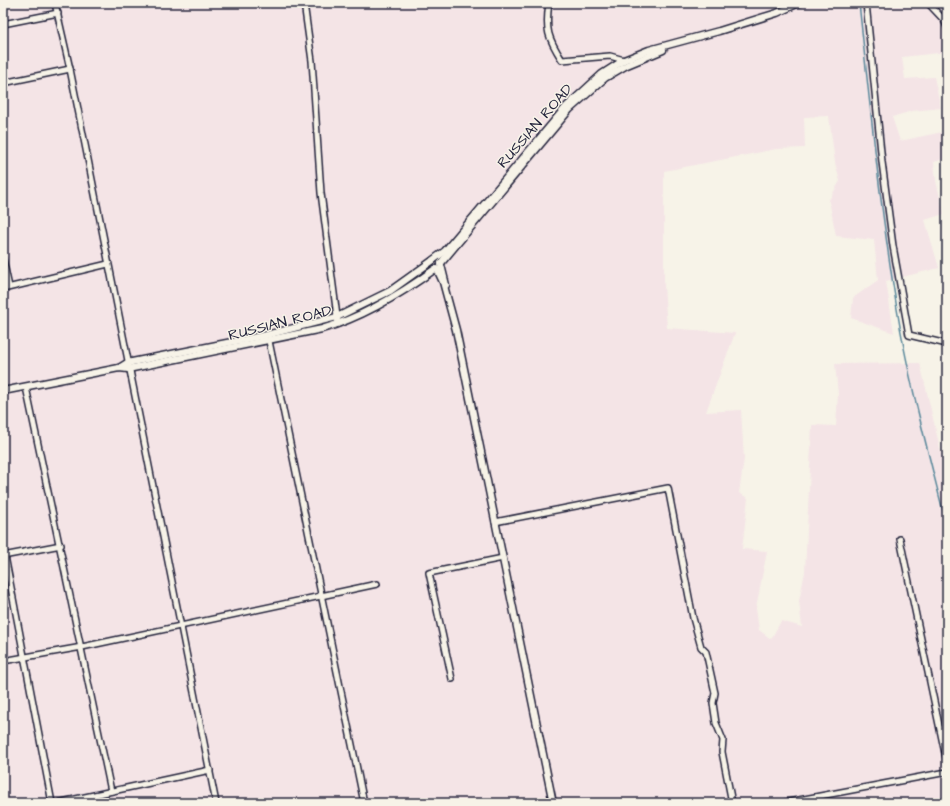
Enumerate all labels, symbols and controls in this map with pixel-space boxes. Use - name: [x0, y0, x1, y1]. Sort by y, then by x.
- street label: RUSSIAN ROAD: [492, 79, 578, 173]
- street label: RUSSIAN ROAD: [226, 300, 334, 346]

